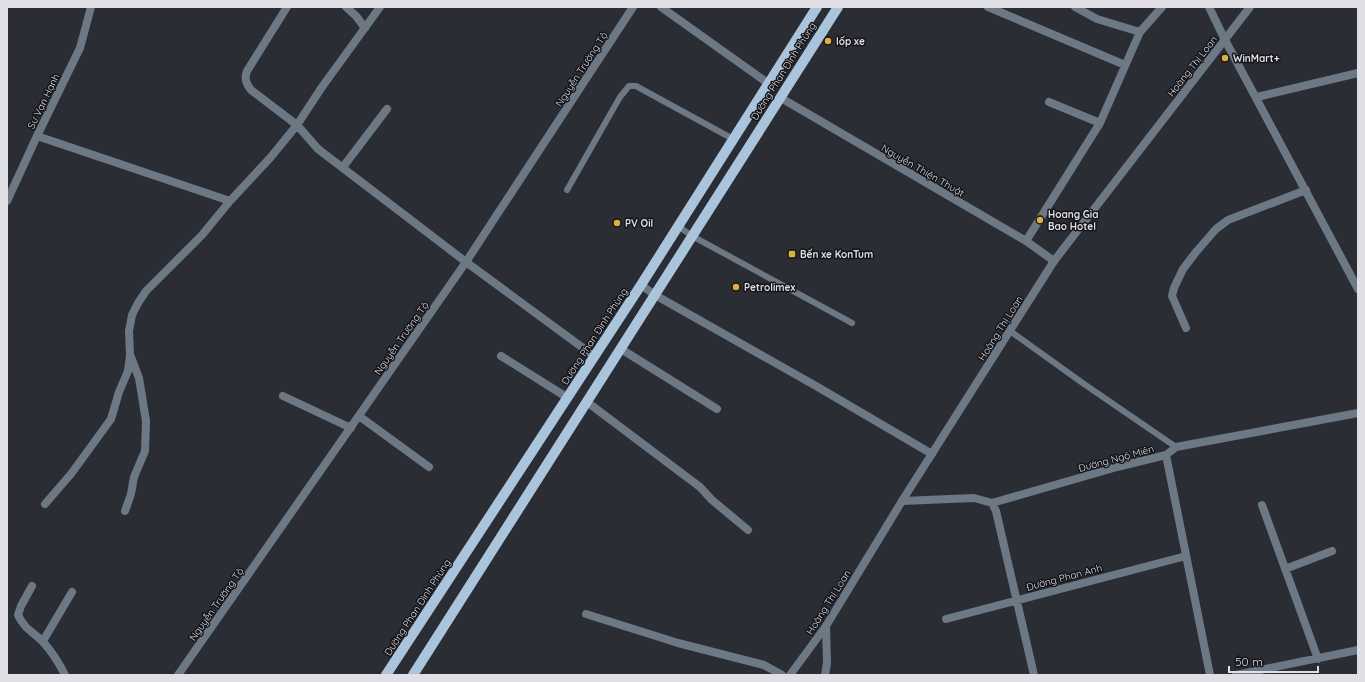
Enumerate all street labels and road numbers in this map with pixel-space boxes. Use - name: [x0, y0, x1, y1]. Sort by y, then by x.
- street label: Đường Phan Đình Phùng: [748, 20, 819, 123]
- street label: Nguyễn Trường Tộ: [552, 29, 611, 109]
- street label: Hoàng Thị Loan: [1165, 33, 1220, 99]
- street label: Sư Vạn Hạnh: [24, 71, 62, 131]
- street label: Nguyễn Thiện Thuật: [879, 141, 967, 200]
- street label: Đường Phan Đình Phùng: [558, 285, 631, 387]
- street label: Hoàng Thị Loan: [975, 294, 1026, 363]
- street label: Nguyễn Trường Tộ: [371, 299, 432, 378]
- street label: Đường Ngộ Miên: [1077, 442, 1155, 475]
- street label: Đường Phan Đình Phùng: [381, 556, 454, 658]
- street label: Đường Phan Anh: [1025, 561, 1103, 594]
- street label: Nguyễn Trường Tộ: [186, 565, 247, 644]
- street label: Hoàng Thị Loan: [803, 568, 854, 637]

